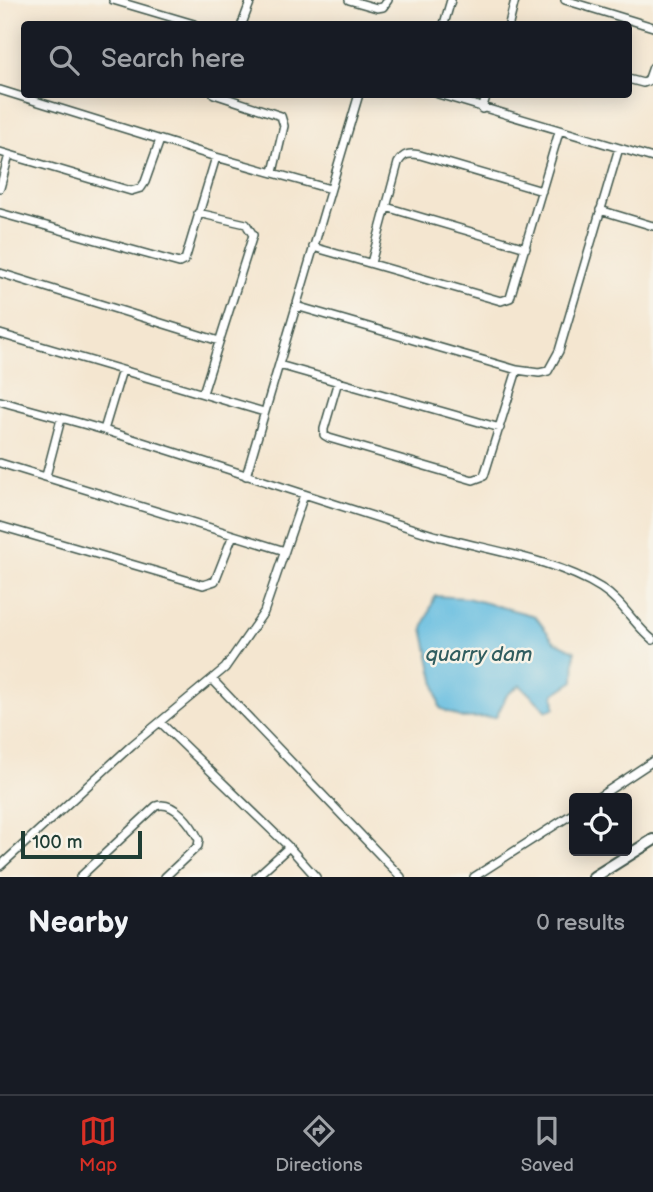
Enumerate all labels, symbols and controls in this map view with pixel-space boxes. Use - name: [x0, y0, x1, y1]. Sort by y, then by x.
- search box: [21, 21, 632, 98]
- icon: search: [45, 41, 83, 79]
- text: Search here: [101, 44, 245, 75]
- water label: quarry dam: [426, 642, 532, 667]
- map controls: [569, 793, 632, 856]
- button: locate: [569, 793, 632, 856]
- scale bar: [21, 828, 142, 860]
- text: 100 m: [32, 831, 83, 854]
- text: Nearby: [28, 905, 128, 941]
- text: 0 results: [536, 909, 625, 937]
- tab: Map: [79, 1112, 117, 1177]
- tab: Directions: [275, 1112, 363, 1177]
- tab: Saved: [521, 1112, 574, 1177]

